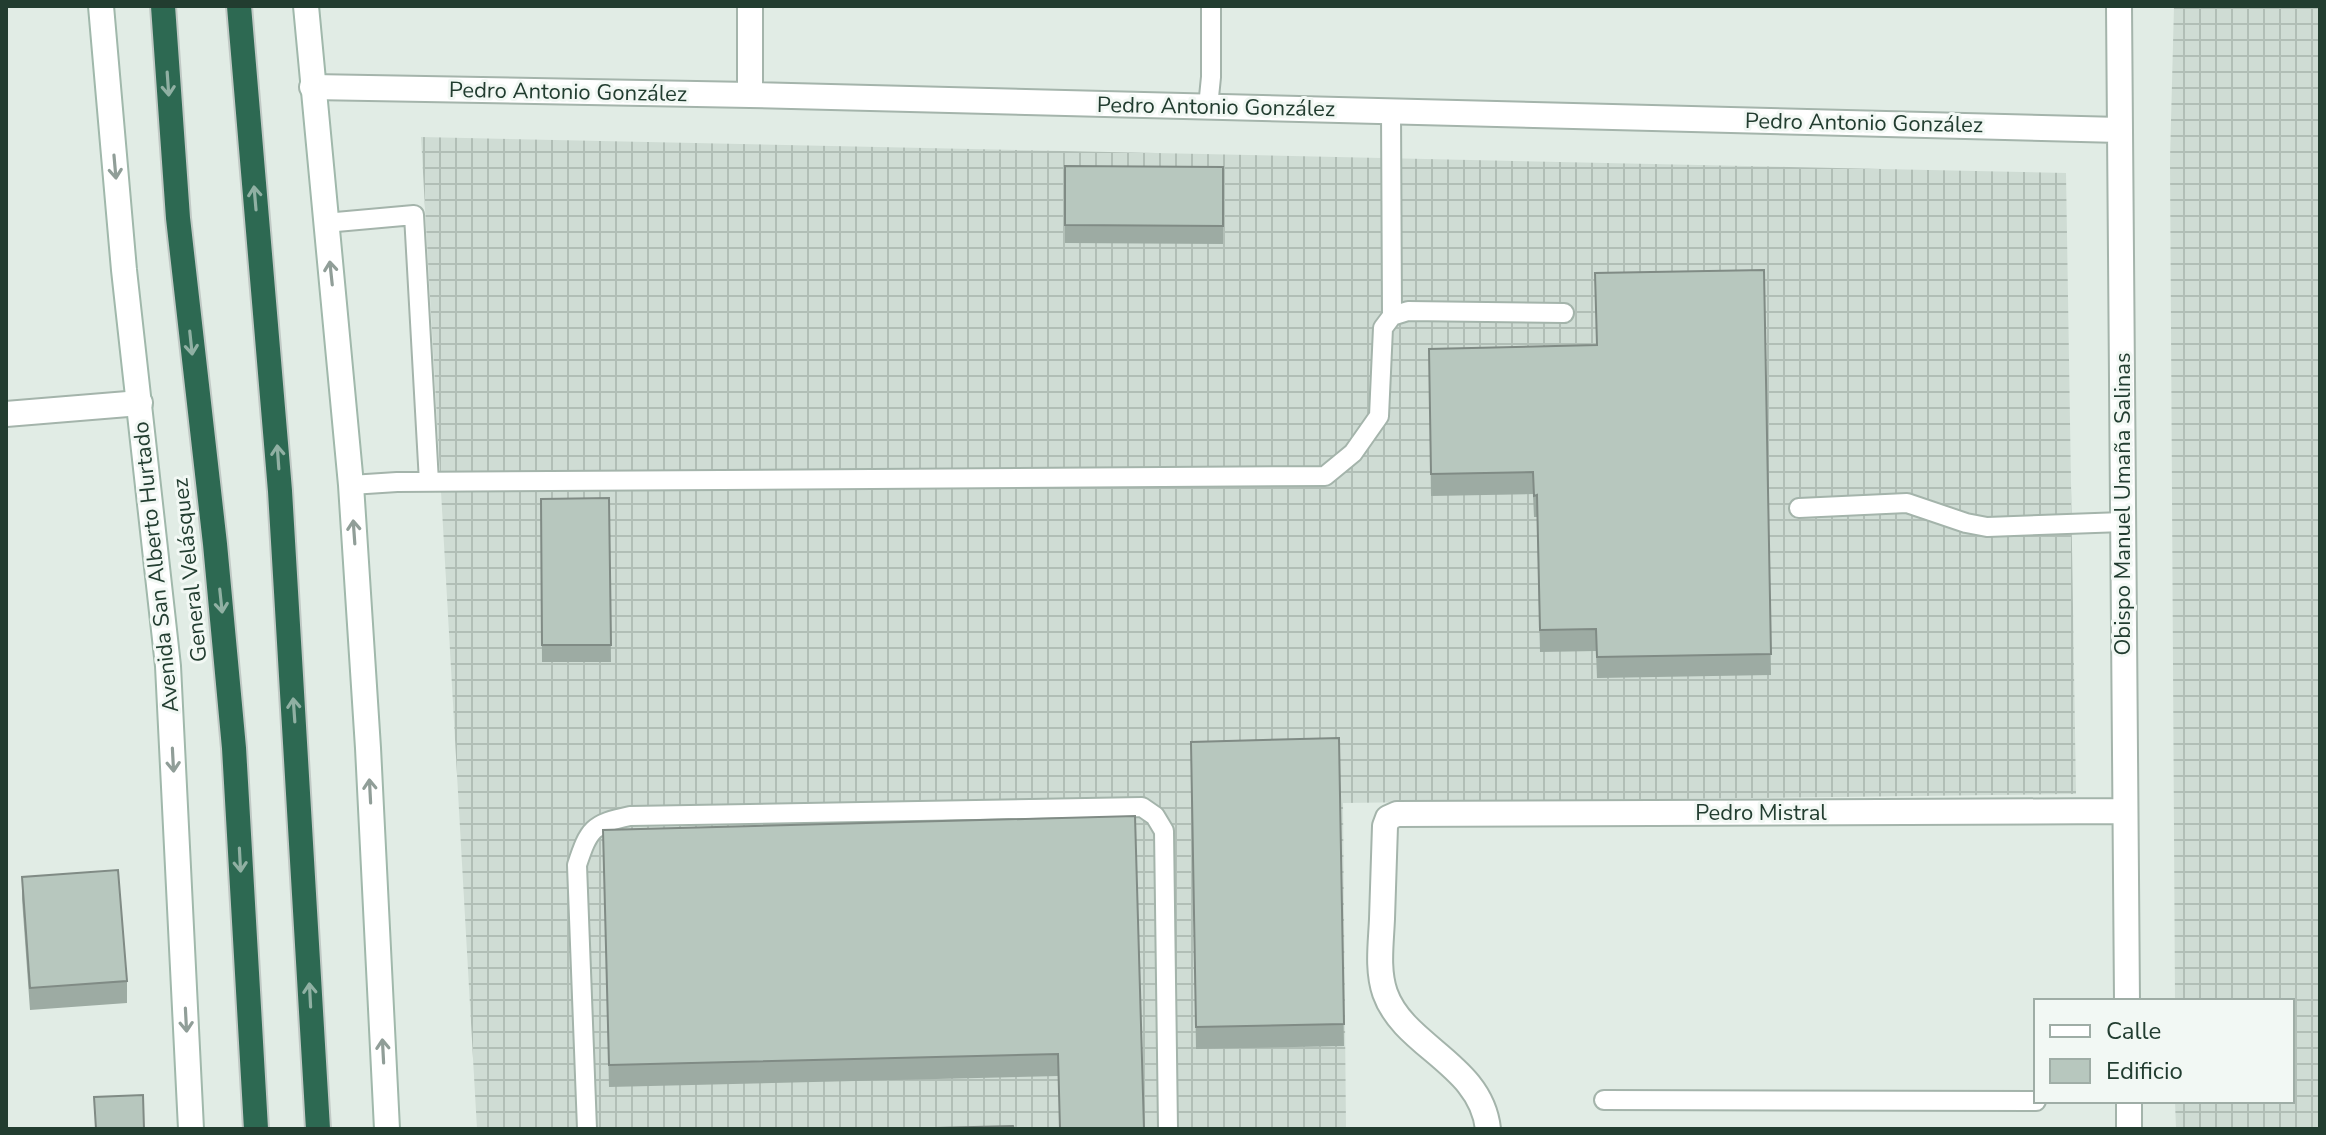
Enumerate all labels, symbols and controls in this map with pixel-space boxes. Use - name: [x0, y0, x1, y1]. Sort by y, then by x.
- one-way arrow: [161, 70, 176, 97]
- street label: Pedro Antonio González: [449, 75, 687, 109]
- street label: Pedro Antonio González: [1097, 90, 1335, 124]
- street label: Pedro Antonio González: [1745, 106, 1983, 140]
- one-way arrow: [107, 154, 122, 180]
- one-way arrow: [247, 185, 262, 212]
- one-way arrow: [323, 260, 338, 287]
- one-way arrow: [184, 329, 199, 356]
- street label: Obispo Manuel Umaña Salinas: [2108, 352, 2138, 656]
- street label: Avenida San Alberto Hurtado: [126, 420, 186, 714]
- one-way arrow: [270, 444, 285, 471]
- street label: General Velásquez: [165, 477, 215, 663]
- one-way arrow: [346, 519, 361, 546]
- one-way arrow: [213, 587, 228, 614]
- one-way arrow: [286, 697, 301, 724]
- one-way arrow: [166, 746, 181, 773]
- one-way arrow: [362, 778, 377, 805]
- street label: Pedro Mistral: [1695, 798, 1827, 828]
- one-way arrow: [233, 846, 248, 873]
- one-way arrow: [302, 982, 317, 1009]
- legend: [2034, 999, 2294, 1103]
- one-way arrow: [179, 1006, 194, 1033]
- text: Calle: [2106, 1015, 2161, 1047]
- one-way arrow: [376, 1038, 391, 1065]
- text: Edificio: [2106, 1055, 2183, 1087]

